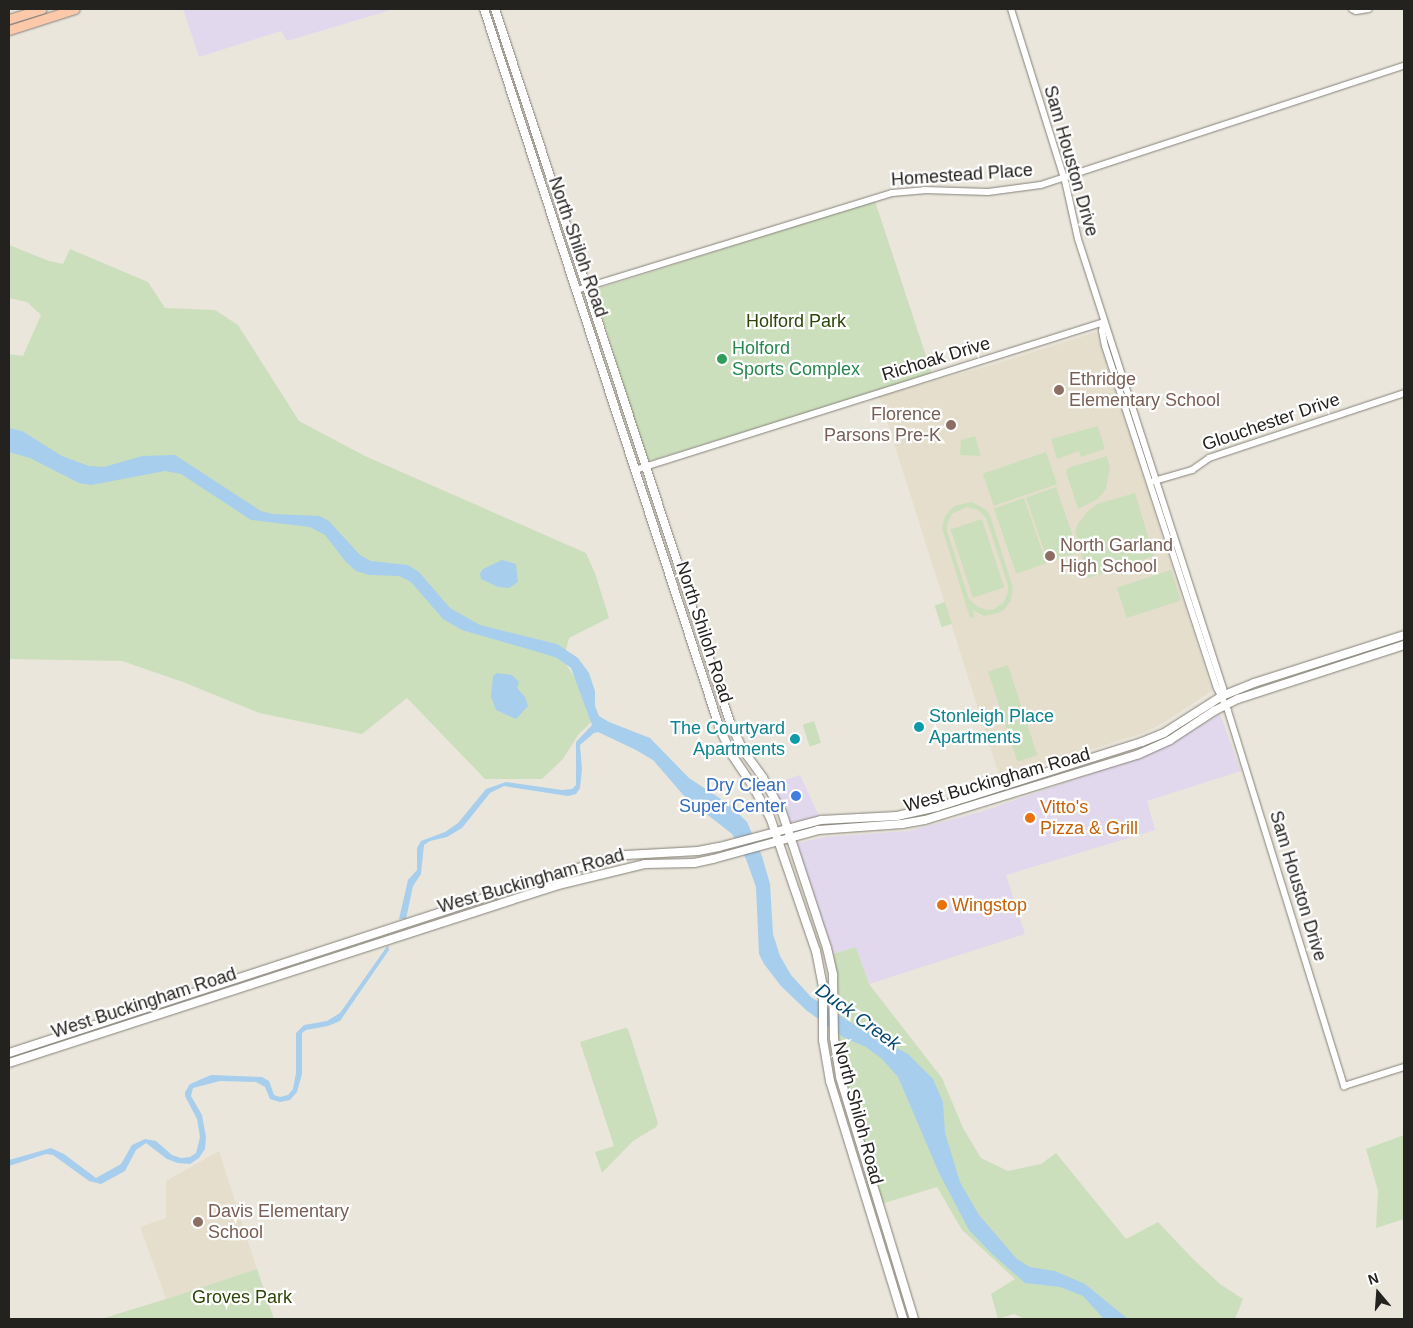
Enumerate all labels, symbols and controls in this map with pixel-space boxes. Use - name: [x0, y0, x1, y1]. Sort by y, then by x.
- street label: Sam Houston Drive: [1039, 83, 1103, 239]
- street label: Homestead Place: [890, 159, 1034, 191]
- street label: North Shiloh Road: [544, 174, 612, 320]
- park label: Holford Park: [746, 310, 846, 332]
- street label: Richoak Drive: [879, 332, 993, 386]
- place label: Holford Sports Complex: [732, 338, 860, 380]
- marker: Holford Sports Complex: [716, 353, 728, 365]
- place label: Ethridge Elementary School: [1069, 369, 1220, 412]
- marker: Ethridge Elementary School: [1053, 384, 1065, 396]
- street label: Glouchester Drive: [1199, 388, 1343, 456]
- place label: Florence Parsons Pre-K: [824, 404, 941, 446]
- marker: Florence Parsons Pre-K: [945, 419, 957, 431]
- place label: North Garland High School: [1060, 535, 1173, 578]
- marker: North Garland High School: [1044, 550, 1056, 562]
- street label: North Shiloh Road: [671, 559, 737, 705]
- place label: Stonleigh Place Apartments: [929, 706, 1054, 749]
- place label: The Courtyard Apartments: [670, 718, 785, 761]
- marker: Stonleigh Place Apartments: [913, 721, 925, 733]
- marker: The Courtyard Apartments: [789, 733, 801, 745]
- street label: West Buckingham Road: [901, 743, 1093, 817]
- place label: Dry Clean Super Center: [679, 775, 786, 818]
- marker: Dry Clean Super Center: [790, 790, 802, 802]
- place label: Vitto's Pizza & Grill: [1040, 797, 1138, 840]
- street label: Sam Houston Drive: [1265, 808, 1331, 964]
- marker: Vitto's Pizza & Grill: [1024, 812, 1036, 824]
- street label: West Buckingham Road: [435, 844, 627, 918]
- place label: Wingstop: [952, 894, 1027, 916]
- marker: Wingstop: [936, 899, 948, 911]
- street label: West Buckingham Road: [49, 963, 239, 1043]
- water label: Duck Creek: [811, 979, 905, 1055]
- street label: North Shiloh Road: [829, 1039, 887, 1187]
- place label: Davis Elementary School: [208, 1201, 349, 1244]
- marker: Davis Elementary School: [192, 1216, 204, 1228]
- north arrow: [1353, 1268, 1403, 1318]
- text: N: [1366, 1270, 1381, 1288]
- park label: Groves Park: [192, 1286, 292, 1308]

